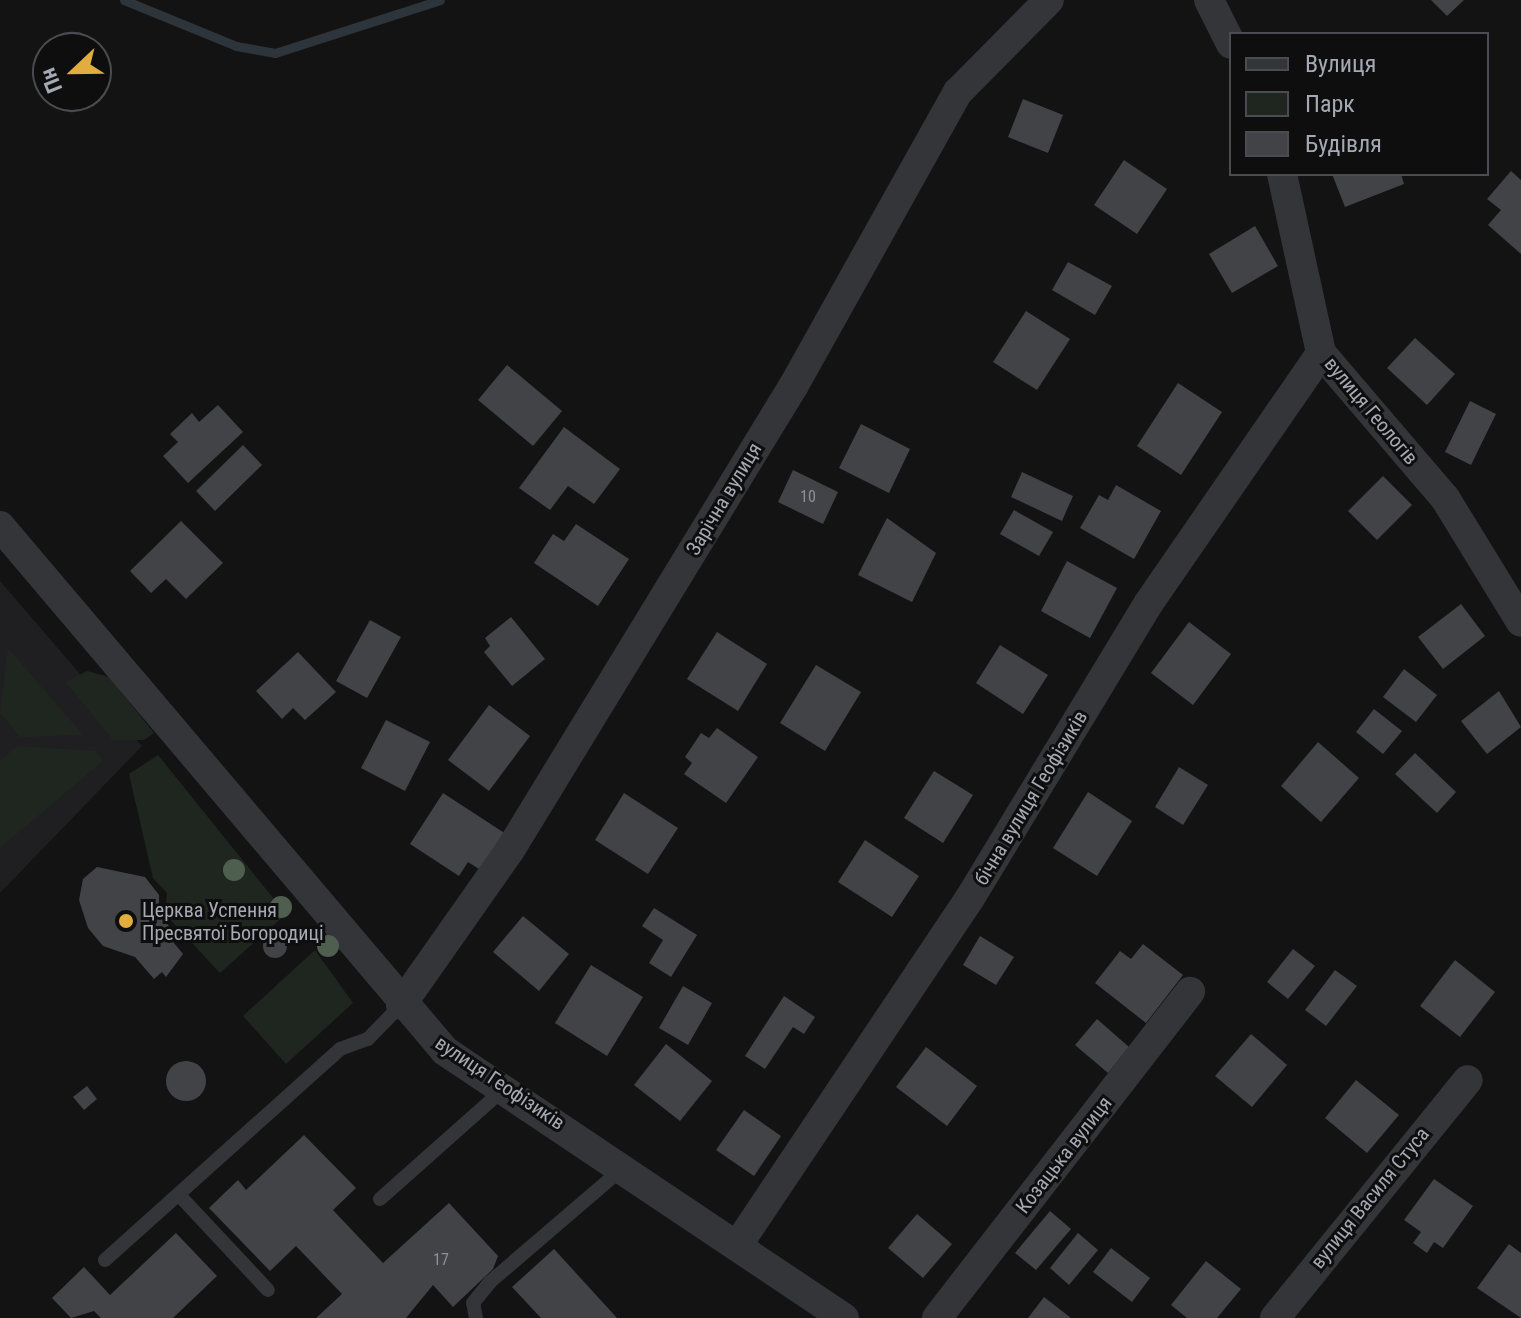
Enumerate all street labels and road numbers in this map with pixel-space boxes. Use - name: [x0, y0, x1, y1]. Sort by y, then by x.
- street label: вулиця Геологів: [1319, 352, 1423, 470]
- street label: Зарічна вулиця: [681, 438, 767, 560]
- street label: бічна вулиця Геофізиків: [969, 706, 1093, 890]
- street label: вулиця Геофізиків: [431, 1031, 569, 1135]
- street label: Козацька вулиця: [1011, 1092, 1117, 1218]
- street label: вулиця Василя Стуса: [1306, 1123, 1434, 1273]

